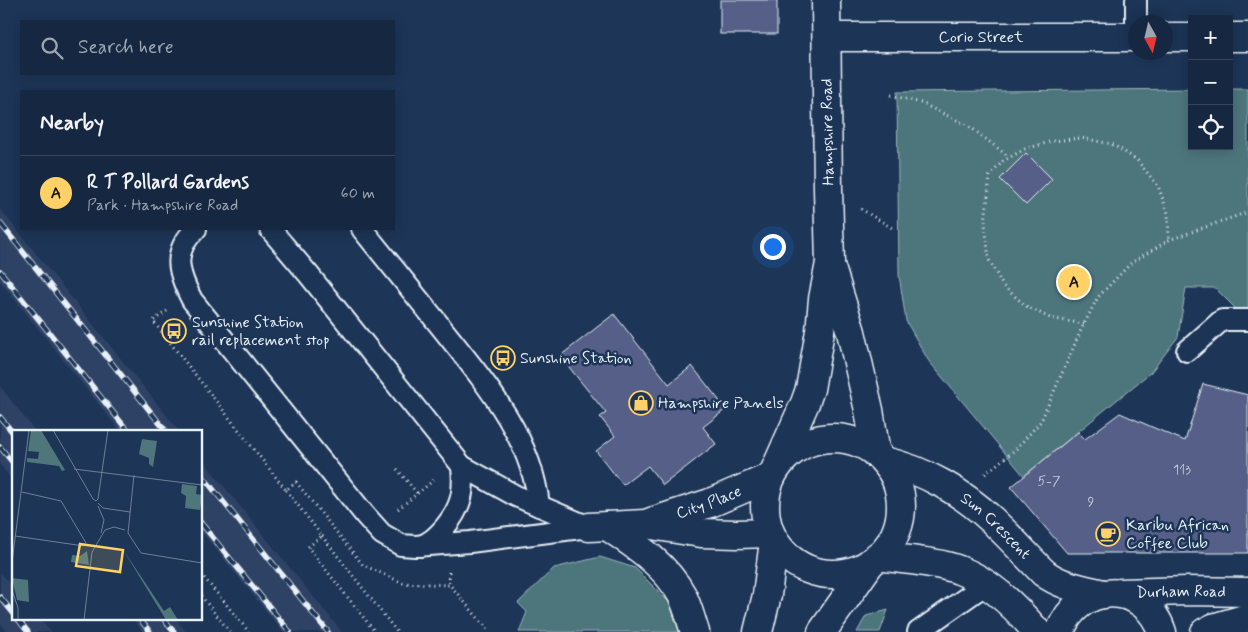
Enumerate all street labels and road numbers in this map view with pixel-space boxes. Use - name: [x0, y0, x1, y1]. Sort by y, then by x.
- street label: Corio Street: [939, 27, 1024, 48]
- street label: Hampshire Road: [817, 78, 839, 186]
- street label: City Place: [673, 480, 744, 524]
- street label: Sun Crescent: [956, 488, 1036, 564]
- street label: Durham Road: [1136, 580, 1226, 603]

